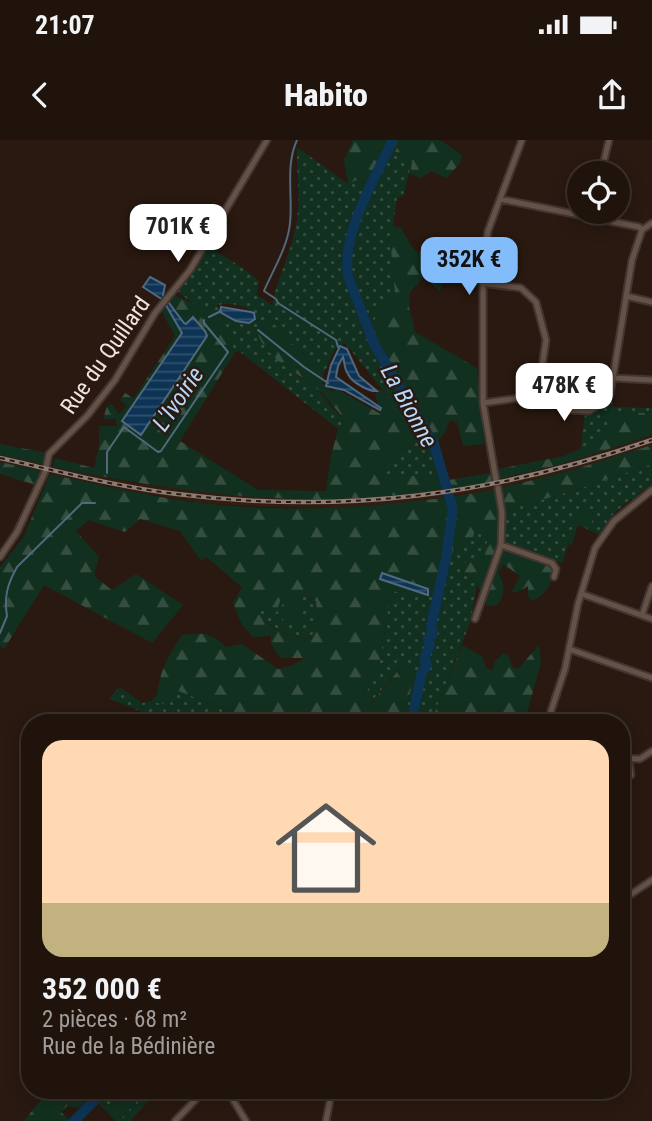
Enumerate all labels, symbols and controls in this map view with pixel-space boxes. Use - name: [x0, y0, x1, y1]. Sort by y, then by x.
- text: 21:07: [35, 10, 95, 40]
- icon: back: [21, 76, 59, 114]
- text: Habito: [284, 76, 368, 114]
- icon: share: [593, 76, 631, 114]
- map controls: [567, 161, 630, 224]
- button: locate: [567, 161, 630, 224]
- pin: 701K €: [121, 204, 235, 264]
- text: 701K €: [146, 213, 210, 240]
- pin: 352K €: [412, 237, 526, 297]
- text: 352K €: [437, 246, 501, 273]
- street label: Rue du Quillard: [55, 291, 156, 419]
- water label: La Bionne: [375, 359, 443, 453]
- water label: L'Ivoirie: [147, 362, 210, 436]
- pin: 478K €: [507, 364, 621, 423]
- text: 478K €: [532, 372, 596, 399]
- icon: home: [263, 785, 389, 911]
- text: 352 000 €: [42, 971, 162, 1006]
- text: 2 pièces · 68 m²: [42, 1006, 187, 1033]
- text: Rue de la Bédinière: [42, 1033, 215, 1060]

